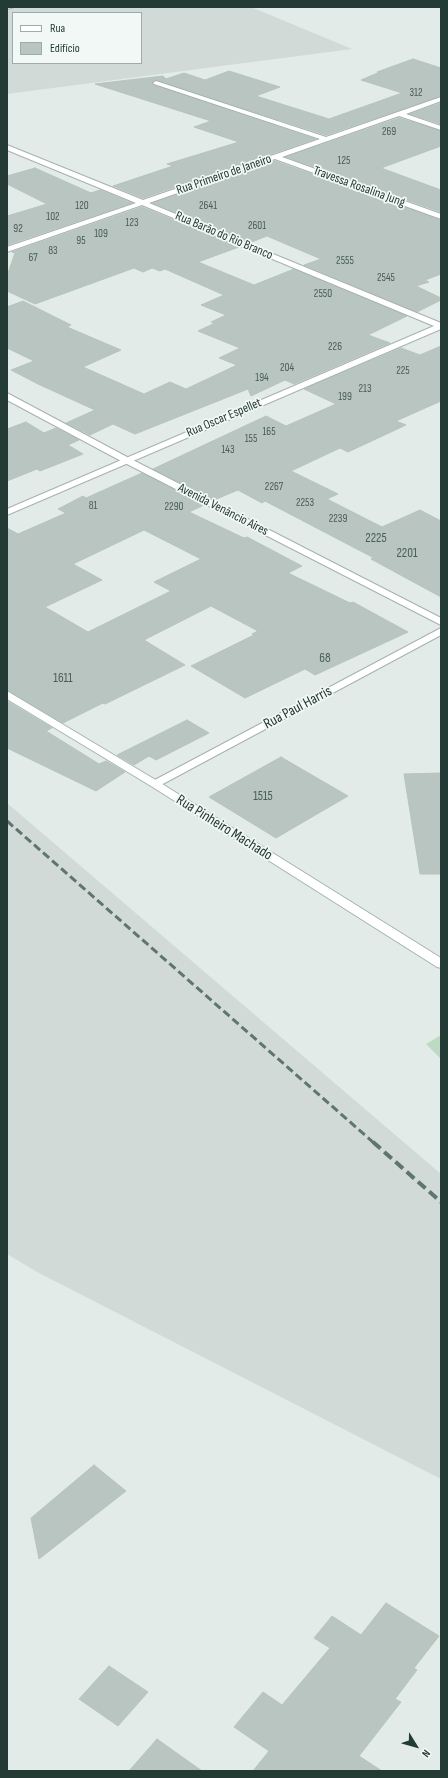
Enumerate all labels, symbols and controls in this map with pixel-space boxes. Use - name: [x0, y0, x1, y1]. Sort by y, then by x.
- legend: [12, 12, 142, 64]
- text: Rua: [50, 21, 65, 36]
- text: Edifício: [50, 41, 80, 56]
- house number: 312: [409, 86, 423, 100]
- house number: 269: [382, 125, 396, 139]
- street label: Rua Primeiro de Janeiro: [174, 151, 274, 199]
- house number: 125: [338, 154, 350, 168]
- street label: Travessa Rosalina Jung: [311, 163, 407, 211]
- house number: 120: [75, 199, 89, 213]
- house number: 2641: [199, 199, 217, 213]
- street label: Rua Barão do Rio Branco: [173, 208, 275, 264]
- house number: 102: [46, 210, 60, 224]
- house number: 123: [125, 216, 139, 230]
- house number: 2601: [248, 219, 266, 233]
- house number: 92: [13, 222, 23, 236]
- house number: 109: [94, 227, 108, 241]
- house number: 95: [76, 234, 86, 248]
- house number: 83: [48, 244, 58, 258]
- house number: 67: [28, 251, 38, 265]
- house number: 2555: [336, 254, 354, 268]
- house number: 2545: [377, 271, 395, 285]
- house number: 2550: [314, 287, 332, 301]
- house number: 226: [328, 340, 342, 354]
- house number: 204: [280, 361, 294, 375]
- house number: 225: [396, 364, 410, 378]
- house number: 194: [255, 371, 269, 385]
- house number: 213: [358, 382, 372, 396]
- house number: 199: [338, 390, 352, 404]
- street label: Rua Oscar Espellet: [184, 395, 264, 441]
- house number: 165: [262, 425, 276, 439]
- house number: 155: [245, 432, 257, 446]
- house number: 143: [221, 443, 235, 457]
- house number: 2267: [265, 480, 283, 494]
- street label: Avenida Venâncio Aires: [175, 481, 271, 539]
- house number: 2253: [296, 496, 314, 510]
- house number: 81: [89, 499, 97, 513]
- house number: 2290: [165, 500, 183, 514]
- house number: 2239: [329, 512, 347, 526]
- house number: 2225: [365, 531, 387, 547]
- house number: 2201: [396, 546, 418, 562]
- house number: 68: [319, 651, 331, 667]
- house number: 1611: [53, 671, 73, 687]
- street label: Rua Paul Harris: [261, 682, 335, 734]
- house number: 1515: [253, 789, 273, 805]
- street label: Rua Pinheiro Machado: [173, 791, 275, 865]
- north arrow: [396, 1726, 436, 1766]
- text: N: [419, 1747, 433, 1760]

